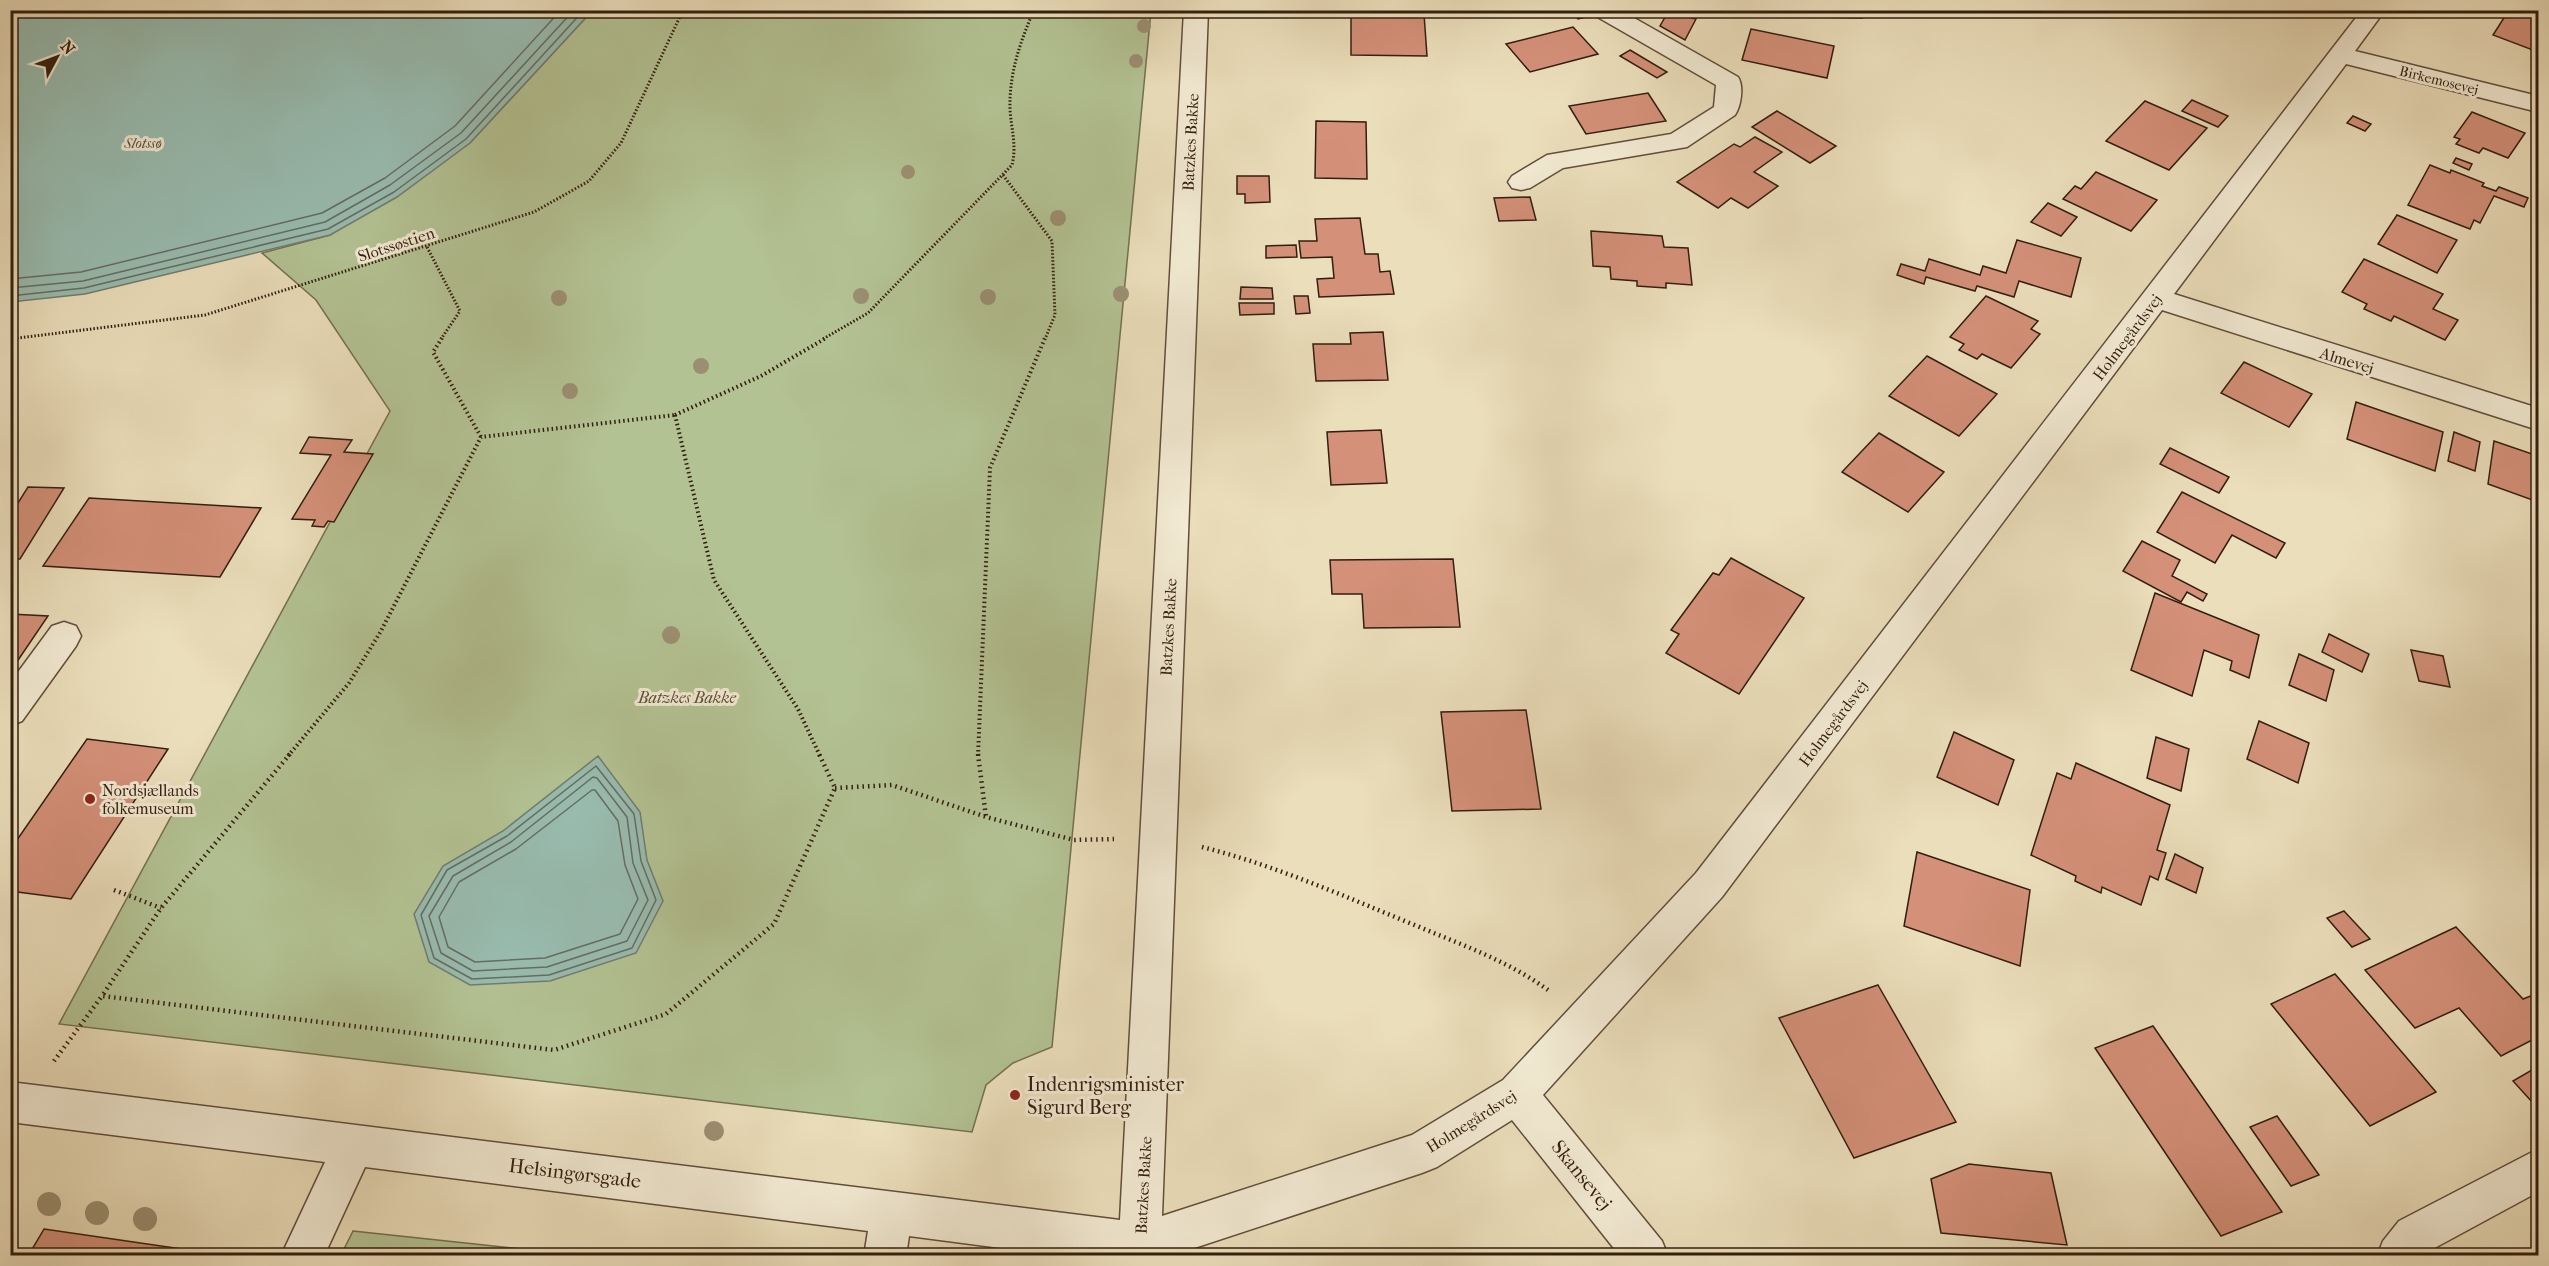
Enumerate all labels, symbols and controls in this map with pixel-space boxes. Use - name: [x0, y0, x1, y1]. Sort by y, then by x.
- north arrow: [27, 27, 87, 87]
- text: N: [57, 37, 80, 59]
- street label: Birkemosevej: [2398, 62, 2480, 99]
- street label: Batzkes Bakke: [1178, 93, 1203, 191]
- water label: Slotssø: [123, 134, 162, 152]
- street label: Slotssøstien: [355, 223, 438, 266]
- street label: Holmegårdsvej: [2089, 290, 2166, 384]
- street label: Almevej: [2317, 343, 2376, 378]
- street label: Batzkes Bakke: [1156, 578, 1181, 676]
- street label: Holmegårdsvej: [1795, 676, 1872, 770]
- park label: Batzkes Bakke: [637, 688, 737, 707]
- place label: Nordsjællands folkemuseum: [102, 781, 199, 818]
- marker: Nordsjællands folkemuseum: [83, 792, 97, 806]
- place label: Indenrigsminister Sigurd Berg: [1027, 1073, 1185, 1119]
- street label: Holmegårdsvej: [1423, 1086, 1520, 1157]
- marker: Indenrigsminister Sigurd Berg: [1008, 1088, 1022, 1102]
- street label: Batzkes Bakke: [1131, 1136, 1156, 1234]
- street label: Skansevej: [1547, 1136, 1617, 1215]
- street label: Helsingørsgade: [508, 1154, 642, 1193]

